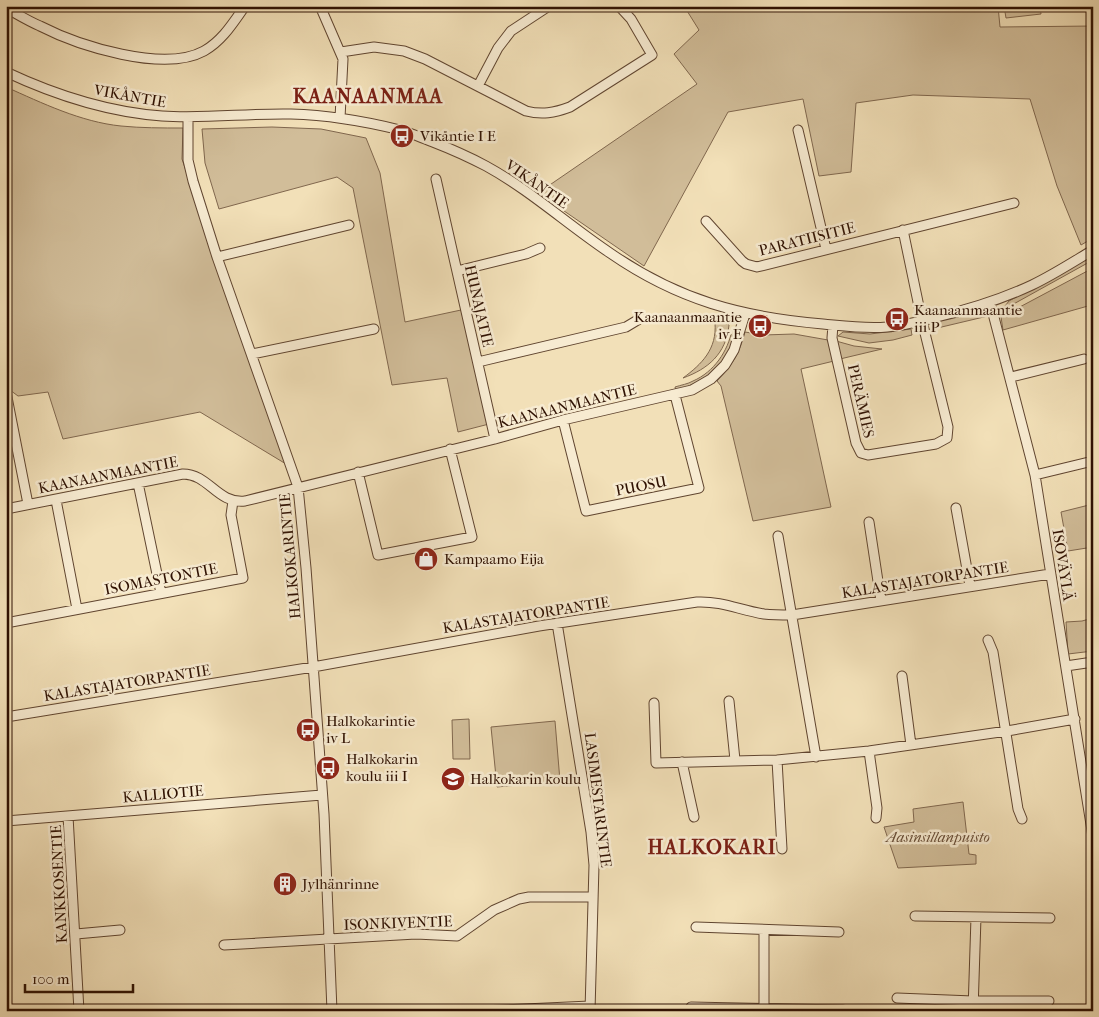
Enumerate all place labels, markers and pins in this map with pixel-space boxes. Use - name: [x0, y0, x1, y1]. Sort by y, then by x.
- bus stop icon: Vikåntie I E: [389, 123, 415, 149]
- place label: Vikåntie I E: [419, 127, 496, 145]
- place label: Kaanaanmaantie iii P: [914, 301, 1023, 336]
- bus stop icon: Kaanaanmaantie iii P: [884, 306, 910, 332]
- place label: Kaanaanmaantie iv E: [634, 308, 743, 343]
- bus stop icon: Kaanaanmaantie iv E: [747, 313, 773, 339]
- shop icon: Kampaamo Eija: [413, 546, 439, 572]
- place label: Kampaamo Eija: [444, 550, 545, 568]
- place label: Halkokarintie iv L: [326, 712, 416, 747]
- bus stop icon: Halkokarintie iv L: [295, 717, 321, 743]
- place label: Halkokarin koulu iii I: [346, 750, 418, 785]
- bus stop icon: Halkokarin koulu iii I: [315, 755, 341, 781]
- school or university icon: Halkokarin koulu: [440, 766, 466, 792]
- place label: Halkokarin koulu: [470, 770, 582, 788]
- building icon: Jylhänrinne: [272, 871, 298, 897]
- place label: Jylhänrinne: [301, 875, 380, 893]

